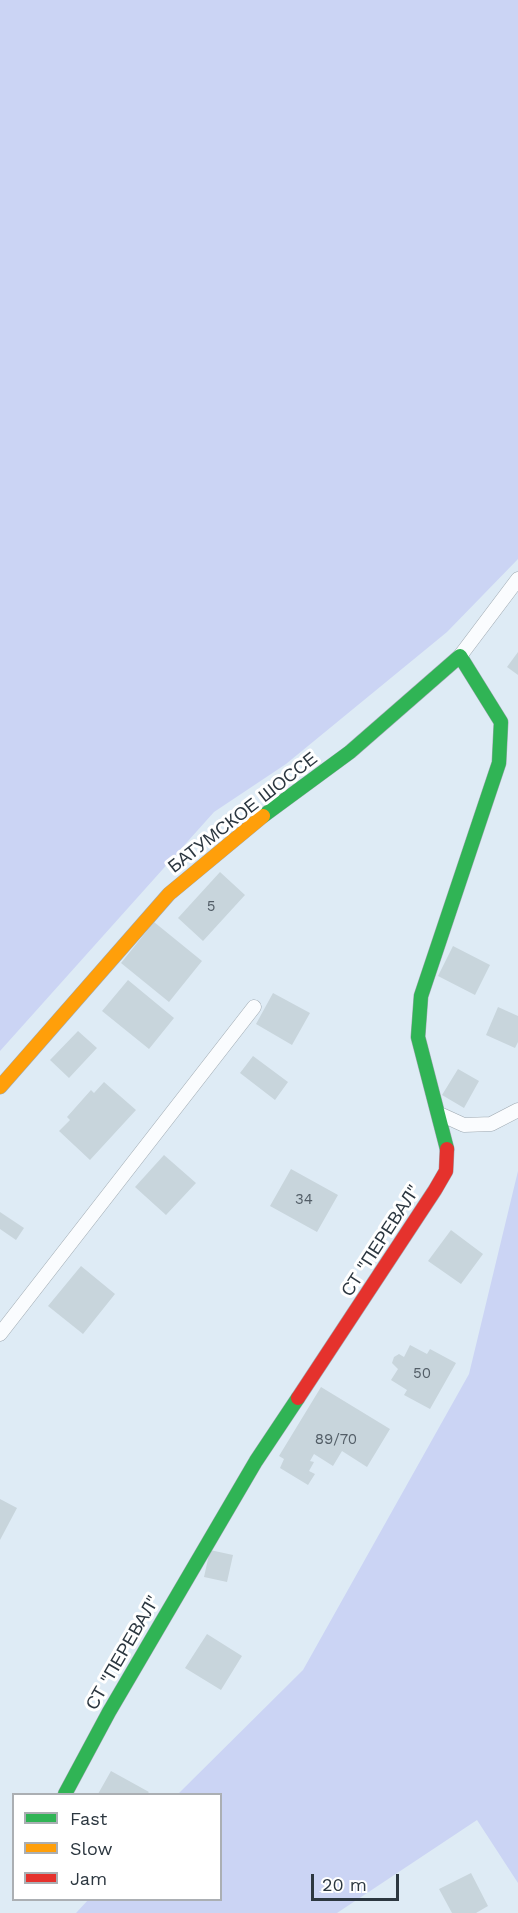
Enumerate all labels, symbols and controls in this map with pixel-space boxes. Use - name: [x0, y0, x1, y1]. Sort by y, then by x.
- street label: БАТУМСКОЕ ШОССЕ: [164, 748, 322, 878]
- house number: 5: [207, 898, 215, 916]
- street label: СТ "ПЕРЕВАЛ": [337, 1181, 425, 1301]
- house number: 34: [295, 1191, 313, 1209]
- house number: 50: [413, 1365, 431, 1383]
- house number: 89/70: [315, 1431, 357, 1449]
- street label: СТ "ПЕРЕВАЛ": [81, 1592, 165, 1714]
- legend: [12, 1793, 222, 1901]
- text: Fast: [70, 1808, 107, 1829]
- text: Slow: [70, 1838, 113, 1859]
- scale bar: [314, 1862, 402, 1900]
- text: Jam: [70, 1868, 107, 1889]
- text: 20 m: [322, 1874, 367, 1895]

